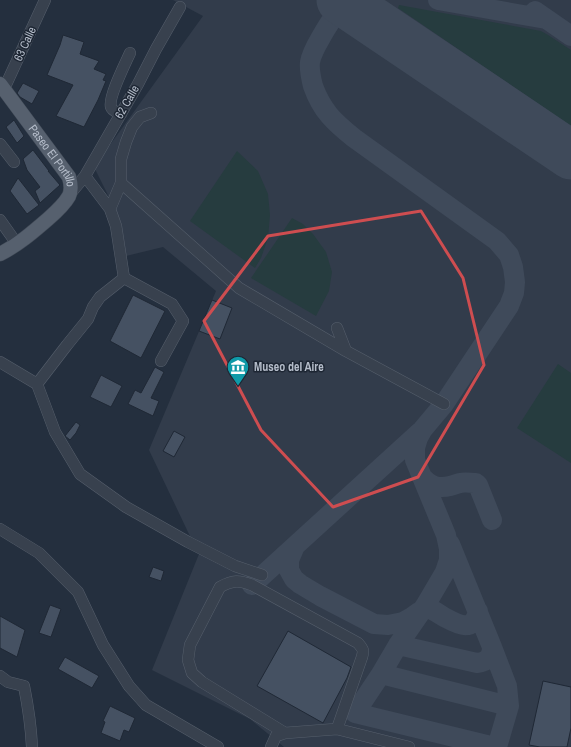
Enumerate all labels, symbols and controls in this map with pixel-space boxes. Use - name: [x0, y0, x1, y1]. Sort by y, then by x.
- street label: 63 Calle: [10, 24, 40, 64]
- street label: 62 Calle: [111, 82, 143, 122]
- street label: Paseo El Portillo: [25, 121, 79, 188]
- museum icon: Museo del Aire: [225, 354, 251, 387]
- place label: Museo del Aire: [254, 359, 324, 375]

